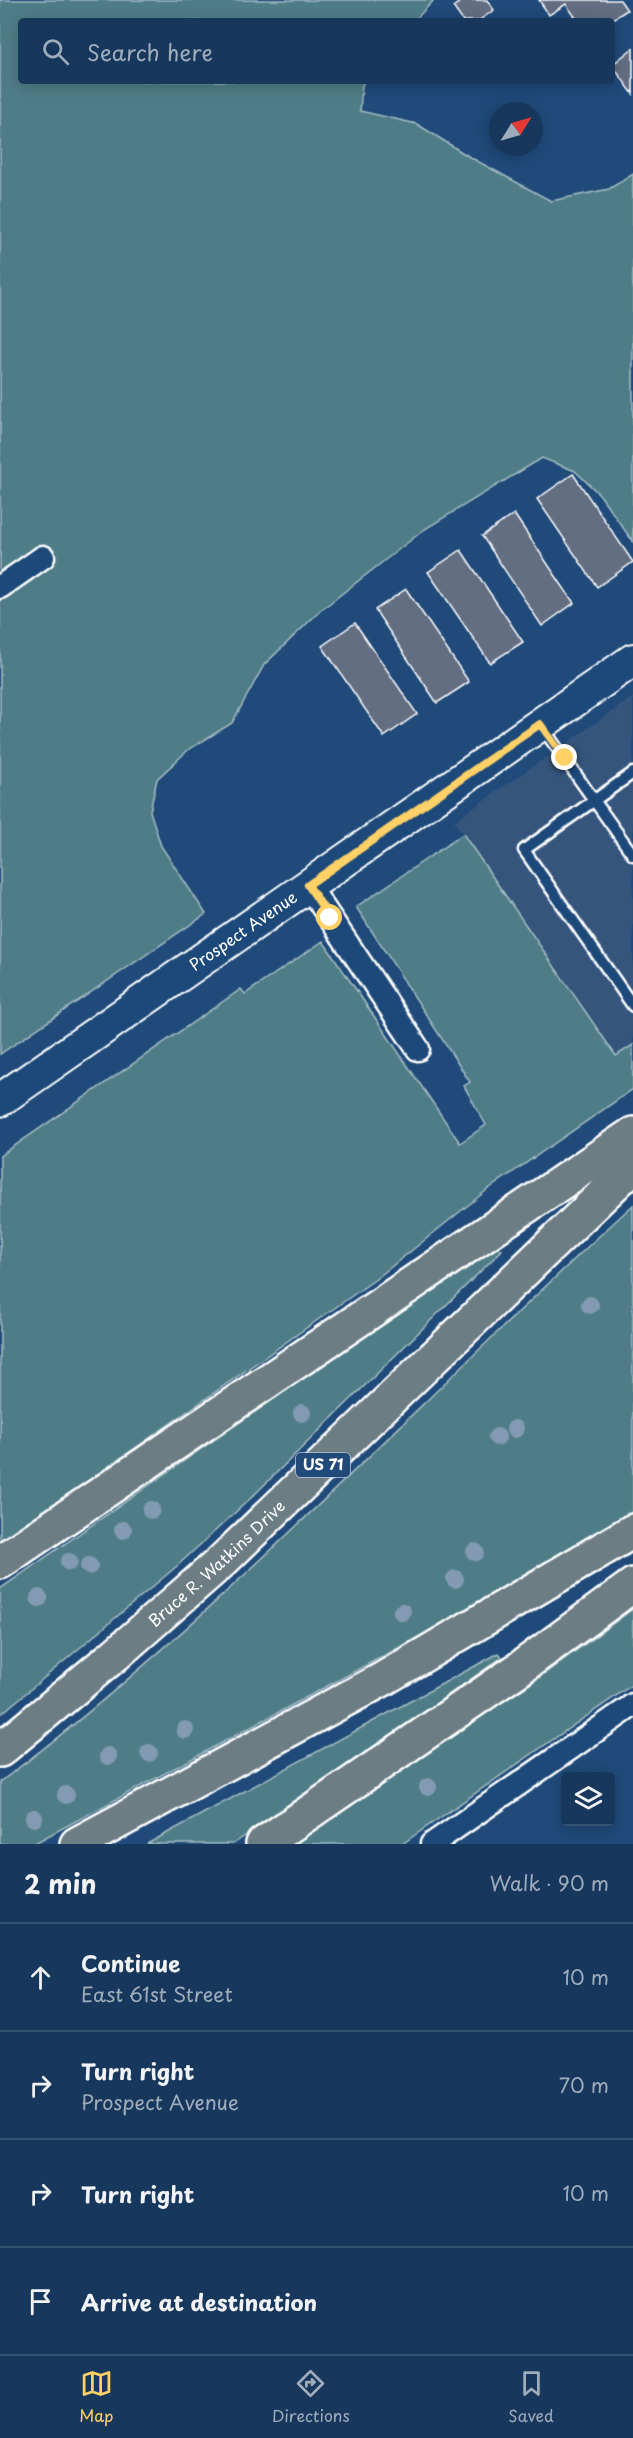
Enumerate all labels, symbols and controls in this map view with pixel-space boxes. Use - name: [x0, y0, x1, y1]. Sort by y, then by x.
- search box: [18, 18, 615, 84]
- icon: search: [39, 35, 72, 68]
- text: Search here: [87, 35, 213, 68]
- north arrow: [489, 102, 543, 156]
- route end: [551, 744, 577, 770]
- street label: Prospect Avenue: [184, 884, 301, 976]
- route start: [316, 904, 342, 930]
- road number: US 71: [296, 1453, 350, 1477]
- street label: Bruce R. Watkins Drive: [142, 1494, 290, 1632]
- map controls: [561, 1772, 615, 1826]
- button: layers: [561, 1772, 615, 1826]
- text: 2 min: [24, 1864, 97, 1903]
- text: Walk · 90 m: [490, 1868, 609, 1898]
- text: Continue: [81, 1946, 180, 1979]
- icon: ahead: [24, 1961, 57, 1994]
- text: 10 m: [562, 1962, 609, 1992]
- text: East 61st Street: [81, 1979, 233, 2009]
- text: Turn right: [81, 2054, 194, 2087]
- icon: right: [24, 2069, 57, 2102]
- text: 70 m: [559, 2070, 609, 2100]
- text: Prospect Avenue: [81, 2087, 239, 2117]
- icon: right: [24, 2177, 57, 2210]
- text: Turn right: [81, 2177, 194, 2210]
- text: 10 m: [562, 2178, 609, 2208]
- icon: arrive: [24, 2285, 57, 2318]
- text: Arrive at destination: [81, 2285, 317, 2318]
- tab: Map: [79, 2367, 113, 2427]
- tab: Directions: [272, 2367, 350, 2427]
- tab: Saved: [508, 2367, 554, 2427]

